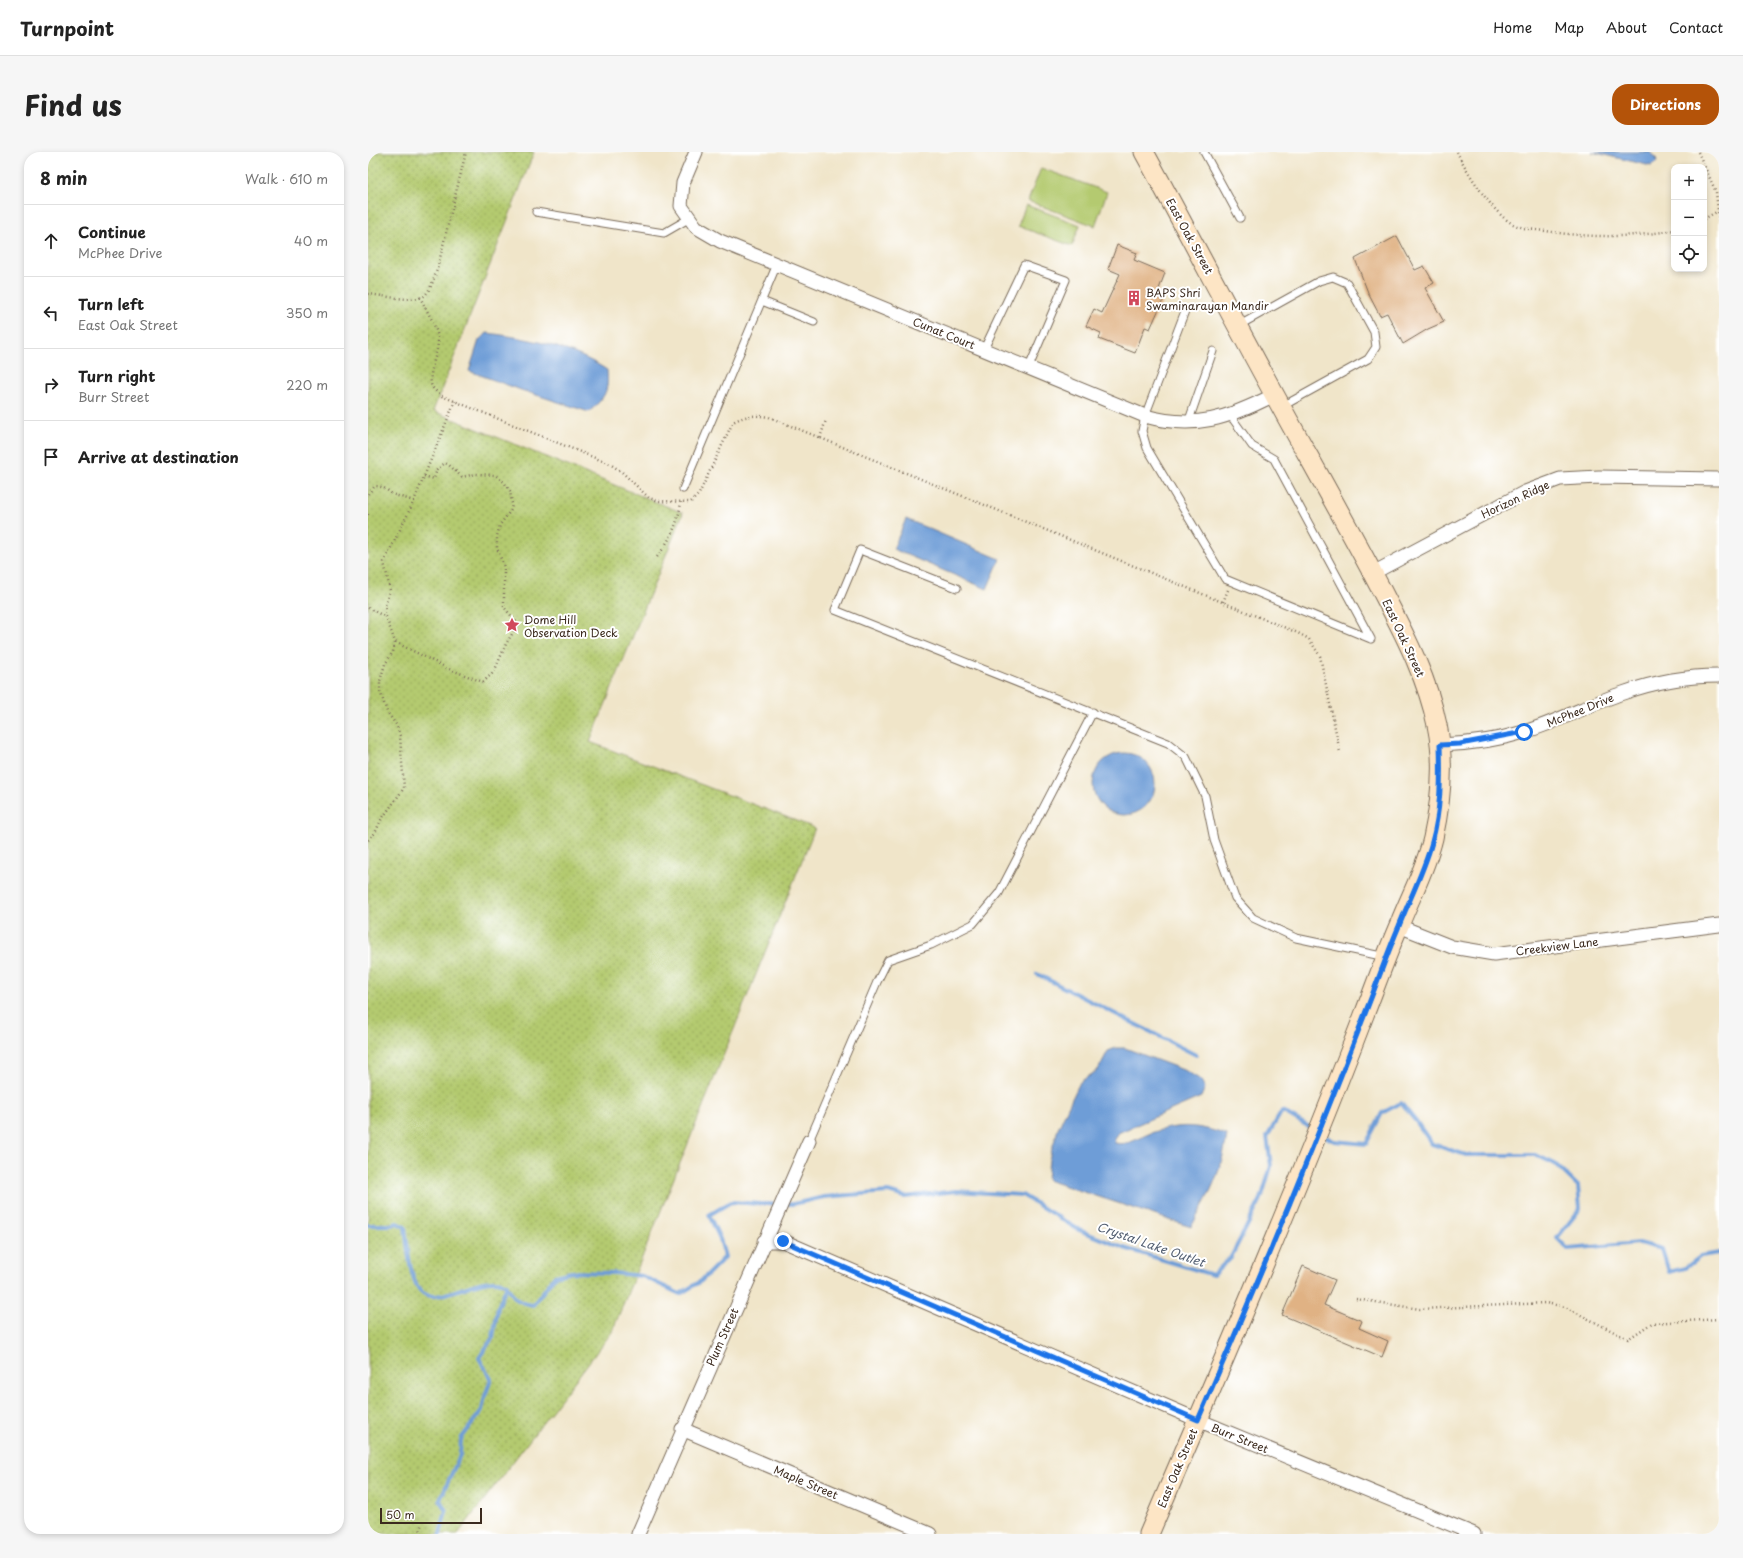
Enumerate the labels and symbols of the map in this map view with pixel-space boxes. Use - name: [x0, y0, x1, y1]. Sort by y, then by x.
- street label: East Oak Street: [1162, 195, 1218, 277]
- place label: BAPS Shri Swaminarayan Mandir: [1146, 284, 1269, 314]
- building icon: BAPS Shri Swaminarayan Mandir: [1125, 289, 1143, 307]
- street label: Cunat Court: [910, 313, 978, 353]
- street label: Horizon Ridge: [1478, 476, 1552, 522]
- street label: East Oak Street: [1378, 596, 1430, 680]
- place label: Dome Hill Observation Deck: [524, 611, 618, 641]
- place icon: Dome Hill Observation Deck: [503, 616, 521, 634]
- street label: McPhee Drive: [1544, 689, 1616, 731]
- route start: [1515, 723, 1533, 741]
- street label: Creekview Lane: [1515, 932, 1599, 960]
- water label: Crystal Lake Outlet: [1095, 1217, 1209, 1272]
- route end: [774, 1232, 792, 1250]
- street label: Plum Street: [702, 1305, 743, 1369]
- street label: Burr Street: [1209, 1419, 1272, 1457]
- street label: East Oak Street: [1153, 1425, 1202, 1510]
- street label: Maple Street: [771, 1461, 841, 1503]
- scale bar: [380, 1506, 482, 1525]

